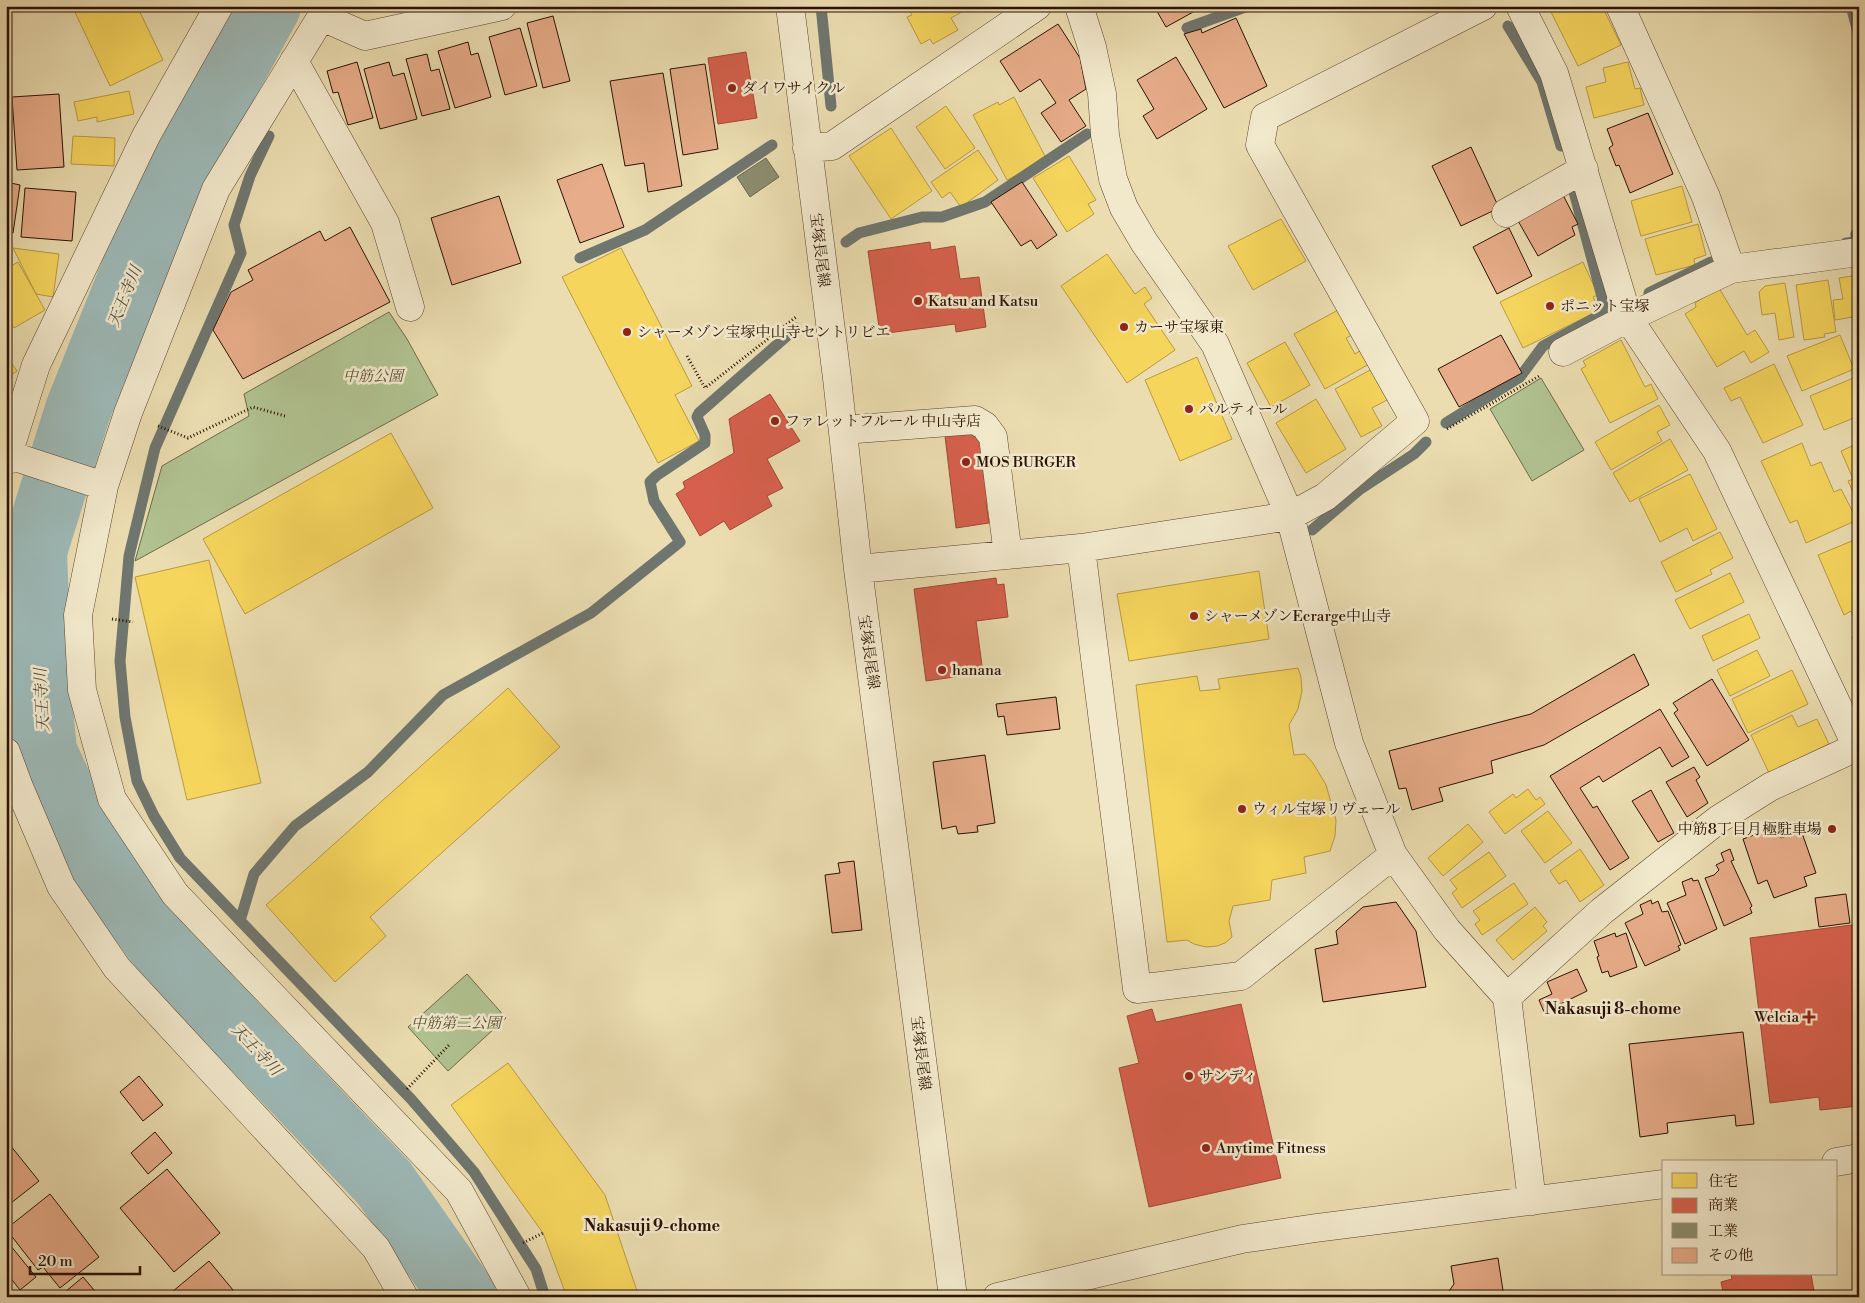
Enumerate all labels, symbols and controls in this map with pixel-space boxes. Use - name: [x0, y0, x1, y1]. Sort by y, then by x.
- place label: ダイワサイクル: [742, 79, 845, 98]
- marker: ダイワサイクル: [726, 82, 738, 94]
- street label: 宝塚長尾線: [806, 212, 834, 288]
- water label: 天王寺川: [104, 261, 147, 330]
- place label: Katsu and Katsu: [928, 292, 1039, 311]
- marker: Katsu and Katsu: [912, 295, 924, 307]
- place label: ポニット宝塚: [1560, 297, 1649, 316]
- marker: ポニット宝塚: [1544, 300, 1556, 312]
- place label: カーサ宝塚東: [1134, 318, 1224, 337]
- marker: カーサ宝塚東: [1118, 321, 1130, 333]
- place label: シャーメゾン宝塚中山寺セントリビエ: [637, 323, 891, 342]
- marker: シャーメゾン宝塚中山寺セントリビエ: [621, 326, 633, 338]
- park label: 中筋公園: [343, 367, 406, 386]
- place label: パルティール: [1199, 400, 1288, 419]
- marker: パルティール: [1183, 403, 1195, 415]
- place label: ファレットフルール 中山寺店: [785, 412, 981, 431]
- marker: ファレットフルール 中山寺店: [769, 415, 781, 427]
- place label: MOS BURGER: [976, 453, 1076, 472]
- marker: MOS BURGER: [960, 456, 972, 468]
- place label: シャーメゾンEcrarge中山寺: [1204, 607, 1391, 626]
- marker: シャーメゾンEcrarge中山寺: [1188, 610, 1200, 622]
- street label: 宝塚長尾線: [854, 614, 883, 691]
- place label: hanana: [952, 661, 1002, 680]
- marker: hanana: [936, 664, 948, 676]
- water label: 天王寺川: [30, 665, 54, 732]
- place label: ウィル宝塚リヴェール: [1252, 800, 1400, 819]
- marker: ウィル宝塚リヴェール: [1236, 803, 1248, 815]
- place label: 中筋8丁目月極駐車場: [1678, 820, 1822, 839]
- marker: 中筋8丁目月極駐車場: [1826, 823, 1838, 835]
- district label: Nakasuji 8-chome: [1545, 999, 1682, 1019]
- place label: Welcia: [1753, 1008, 1799, 1027]
- marker: Welcia: [1803, 1011, 1815, 1023]
- park label: 中筋第二公園: [411, 1014, 504, 1033]
- street label: 宝塚長尾線: [907, 1015, 935, 1091]
- water label: 天王寺川: [227, 1019, 287, 1081]
- place label: サンディ: [1199, 1067, 1257, 1086]
- marker: サンディ: [1183, 1070, 1195, 1082]
- place label: Anytime Fitness: [1215, 1139, 1326, 1158]
- marker: Anytime Fitness: [1200, 1142, 1212, 1154]
- legend: [1662, 1160, 1838, 1276]
- text: 住宅: [1708, 1172, 1738, 1191]
- text: 商業: [1708, 1196, 1738, 1215]
- district label: Nakasuji 9-chome: [584, 1216, 721, 1236]
- text: 工業: [1708, 1222, 1738, 1241]
- scale bar: [30, 1243, 140, 1275]
- text: その他: [1708, 1246, 1753, 1265]
- text: 20 m: [38, 1252, 73, 1271]

